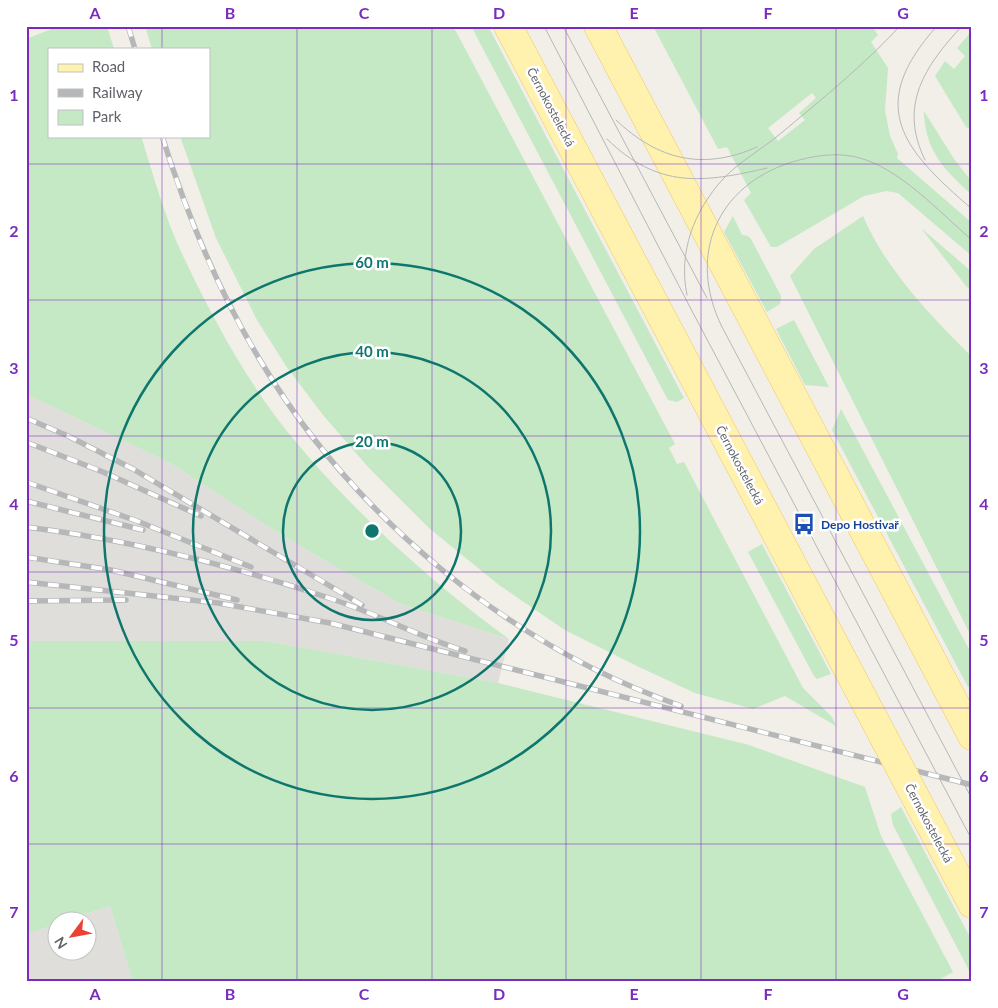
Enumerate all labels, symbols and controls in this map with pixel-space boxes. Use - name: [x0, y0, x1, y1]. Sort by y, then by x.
- text: A: [88, 3, 101, 22]
- text: B: [225, 3, 235, 22]
- text: C: [359, 3, 370, 22]
- text: D: [493, 3, 505, 22]
- text: E: [629, 3, 639, 22]
- text: F: [763, 3, 773, 22]
- text: G: [897, 3, 909, 22]
- legend: [48, 48, 210, 138]
- text: Road: [92, 57, 125, 75]
- street label: Černokostelecká: [524, 65, 578, 149]
- text: Railway: [92, 83, 143, 101]
- text: 1: [9, 85, 19, 104]
- text: 1: [979, 85, 989, 104]
- text: Park: [92, 107, 122, 125]
- text: 2: [9, 221, 19, 240]
- text: 2: [979, 221, 989, 240]
- text: 60 m: [355, 253, 389, 271]
- text: 40 m: [355, 342, 389, 360]
- text: 3: [9, 358, 19, 377]
- text: 3: [979, 358, 989, 377]
- street label: Černokostelecká: [713, 423, 767, 507]
- text: 20 m: [355, 432, 389, 450]
- text: 4: [9, 494, 19, 513]
- text: 4: [979, 494, 989, 513]
- bus stop icon: Depo Hostivař: [791, 511, 817, 537]
- place label: Depo Hostivař: [821, 517, 899, 532]
- centre of rings: [363, 522, 381, 540]
- text: 5: [9, 630, 19, 649]
- text: 5: [979, 630, 989, 649]
- text: 6: [9, 766, 19, 785]
- text: 6: [979, 766, 989, 785]
- street label: Černokostelecká: [902, 781, 956, 865]
- text: 7: [9, 902, 19, 921]
- text: 7: [979, 902, 989, 921]
- north arrow: [48, 910, 98, 960]
- text: N: [50, 934, 71, 952]
- text: A: [88, 984, 101, 1003]
- text: B: [225, 984, 235, 1003]
- text: C: [359, 984, 370, 1003]
- text: D: [493, 984, 505, 1003]
- text: E: [629, 984, 639, 1003]
- text: F: [763, 984, 773, 1003]
- text: G: [897, 984, 909, 1003]

